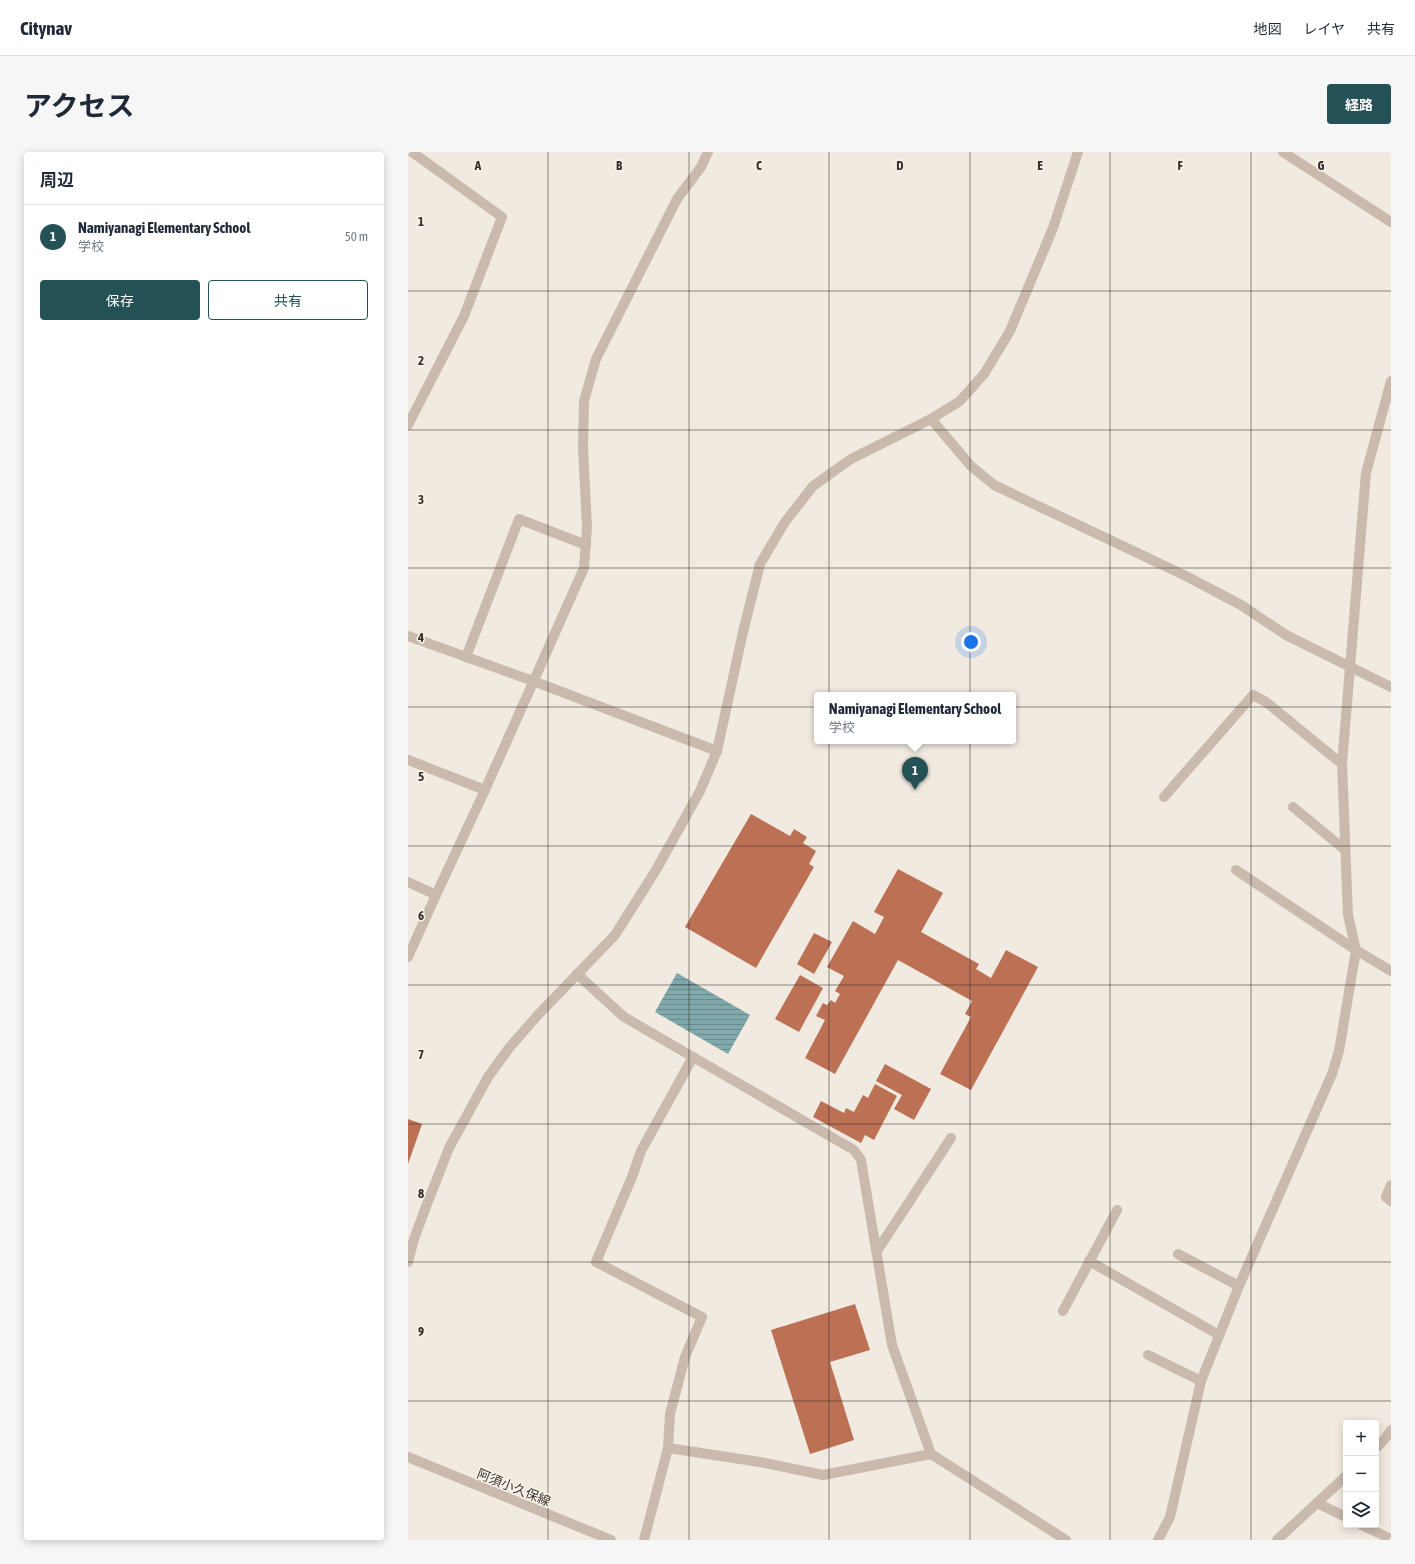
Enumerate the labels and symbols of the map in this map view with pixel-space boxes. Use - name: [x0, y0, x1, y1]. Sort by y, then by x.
- text: A: [474, 158, 482, 173]
- text: B: [616, 158, 623, 173]
- text: C: [756, 158, 762, 173]
- text: D: [896, 158, 904, 173]
- text: E: [1037, 158, 1043, 173]
- text: F: [1177, 158, 1183, 173]
- text: G: [1318, 158, 1325, 173]
- text: 1: [418, 214, 424, 229]
- text: 2: [418, 353, 424, 368]
- text: 3: [418, 492, 424, 507]
- text: 4: [417, 630, 424, 645]
- your location: [961, 632, 981, 652]
- pin: 1: [902, 757, 928, 790]
- text: 5: [418, 769, 424, 784]
- text: 6: [418, 908, 424, 923]
- text: 7: [418, 1047, 424, 1062]
- text: 8: [418, 1186, 424, 1201]
- text: 9: [418, 1324, 424, 1339]
- street label: 阿須小久保線: [475, 1466, 553, 1509]

